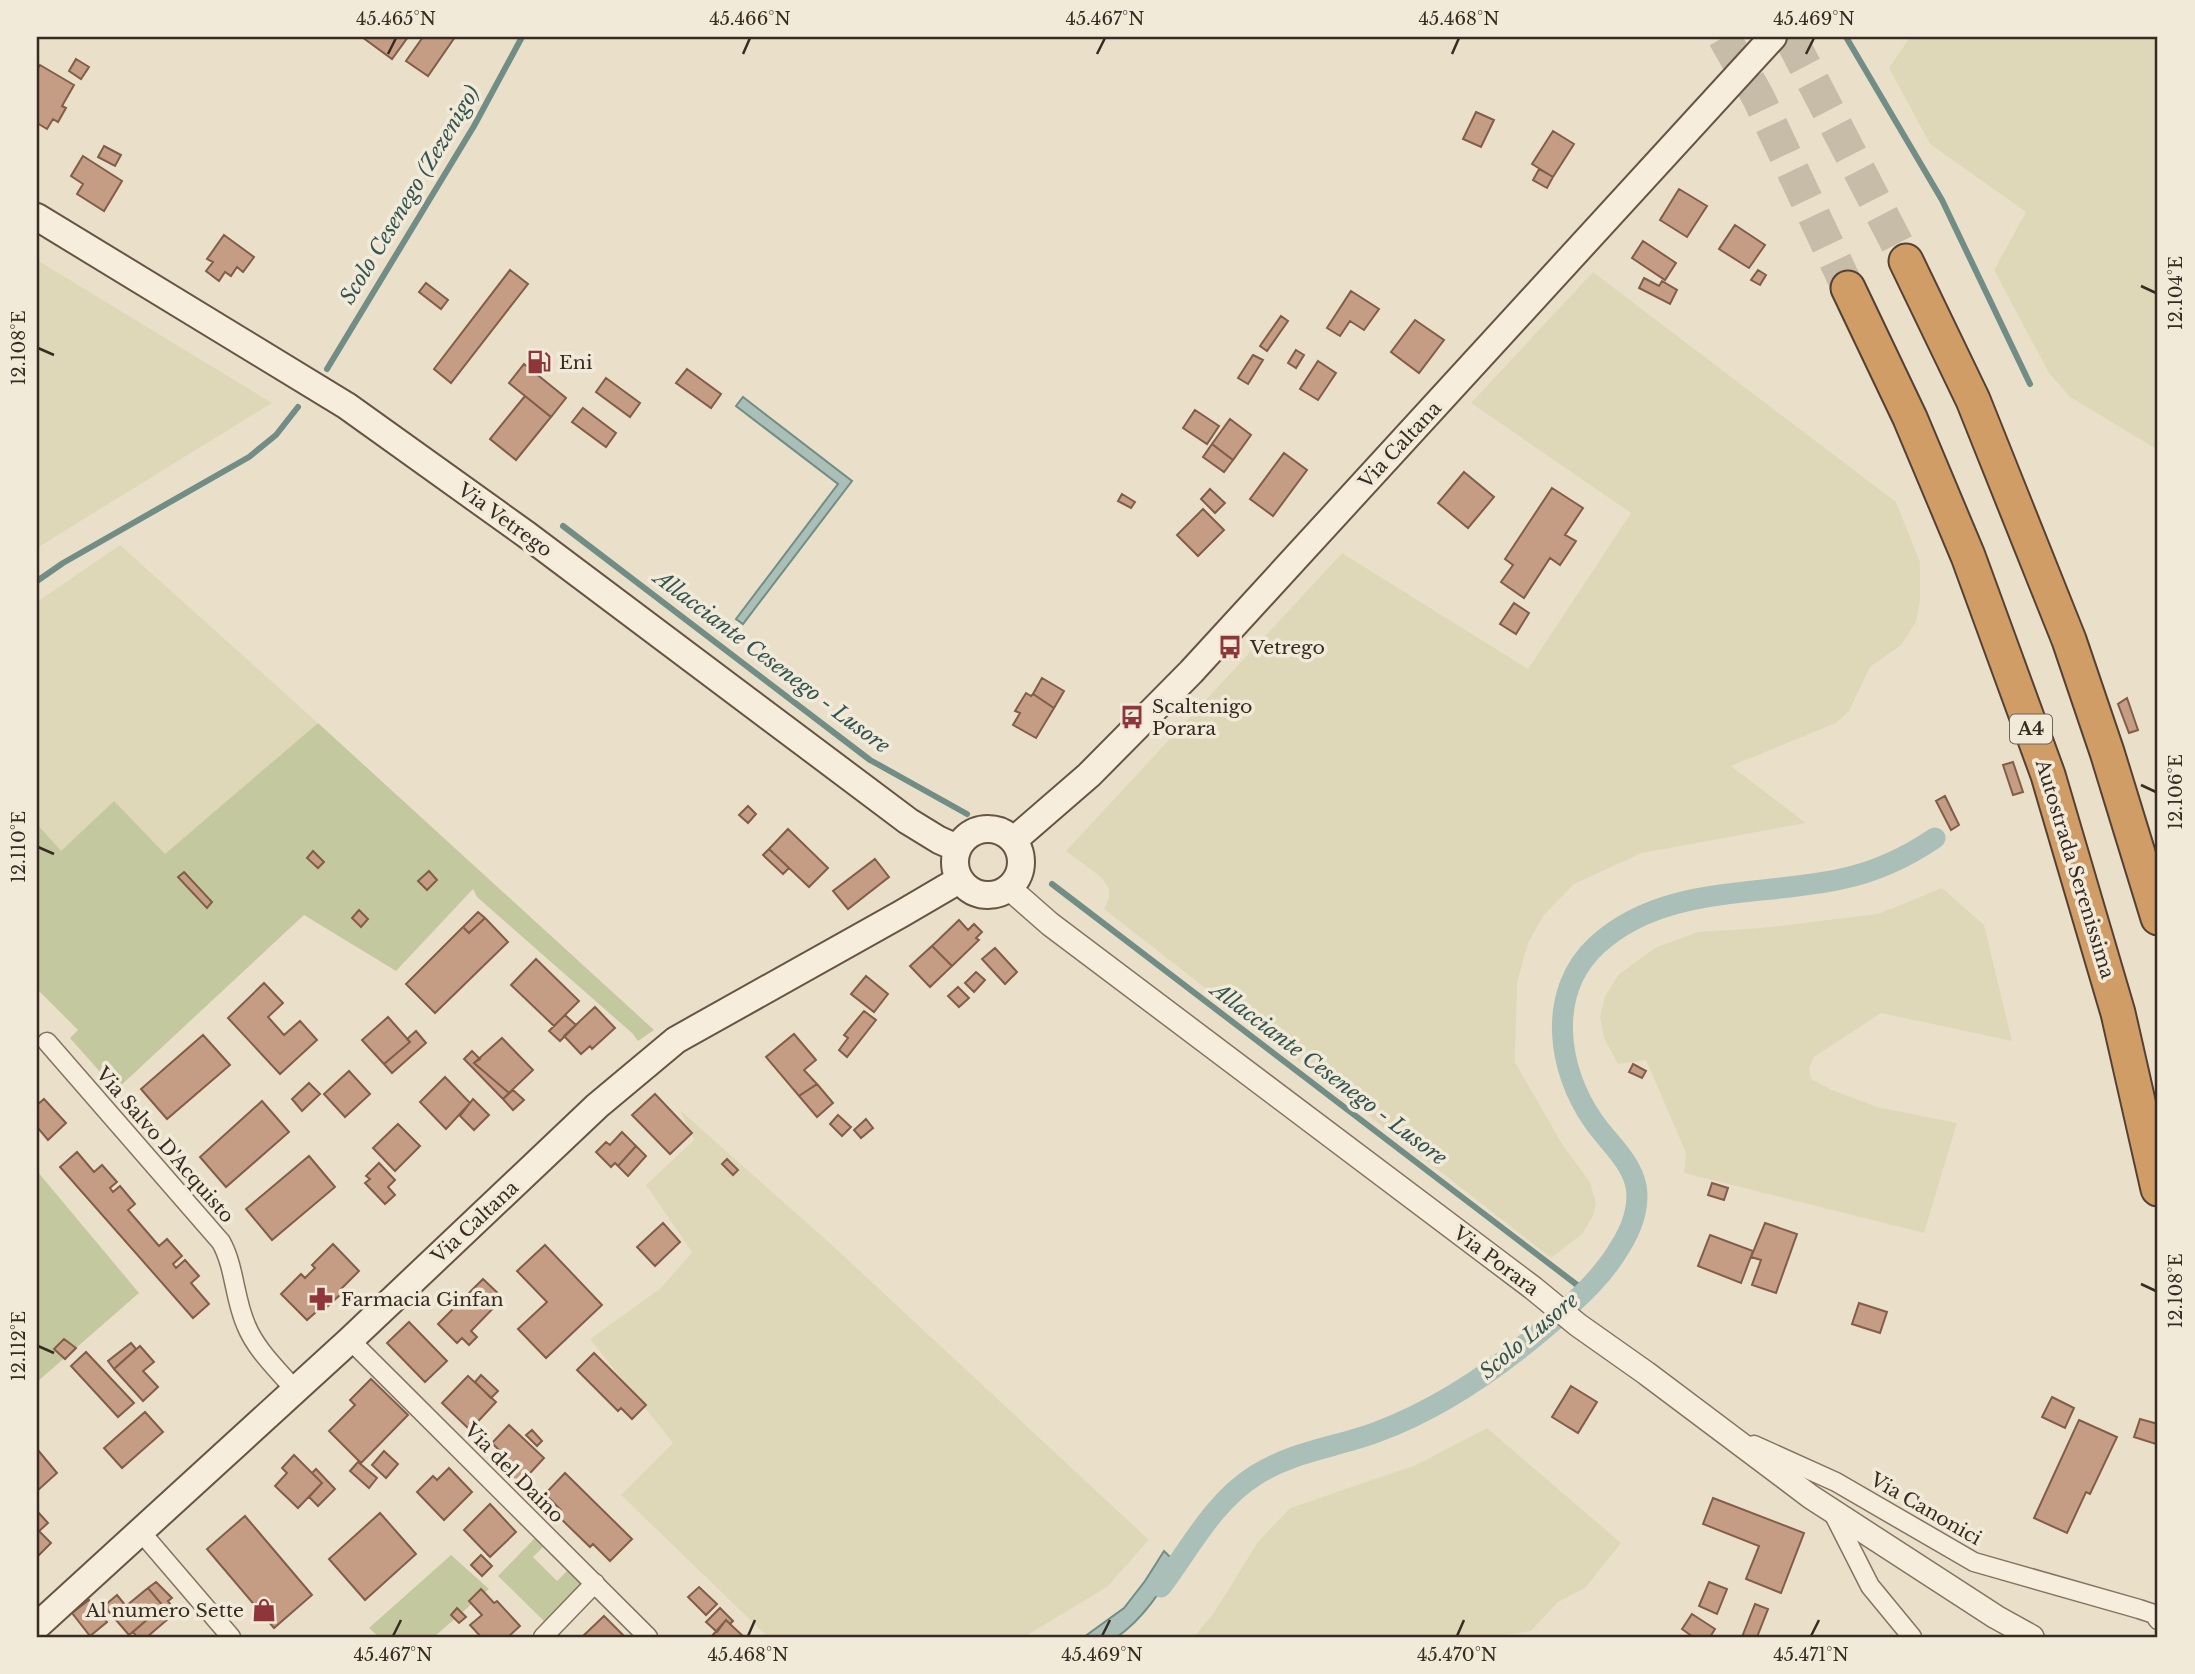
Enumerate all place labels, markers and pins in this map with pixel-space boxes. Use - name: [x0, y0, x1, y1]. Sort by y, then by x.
- fuel station icon: Eni: [525, 348, 553, 376]
- place label: Eni: [559, 351, 593, 374]
- bus stop icon: Vetrego: [1216, 633, 1244, 661]
- place label: Vetrego: [1249, 636, 1325, 659]
- place label: Scaltenigo Porara: [1152, 695, 1253, 740]
- bus stop icon: Scaltenigo Porara: [1118, 703, 1146, 731]
- pharmacy icon: Farmacia Ginfan: [307, 1285, 335, 1313]
- place label: Farmacia Ginfan: [341, 1288, 504, 1311]
- shop icon: Al numero Sette: [250, 1596, 278, 1624]
- place label: Al numero Sette: [84, 1599, 244, 1622]

